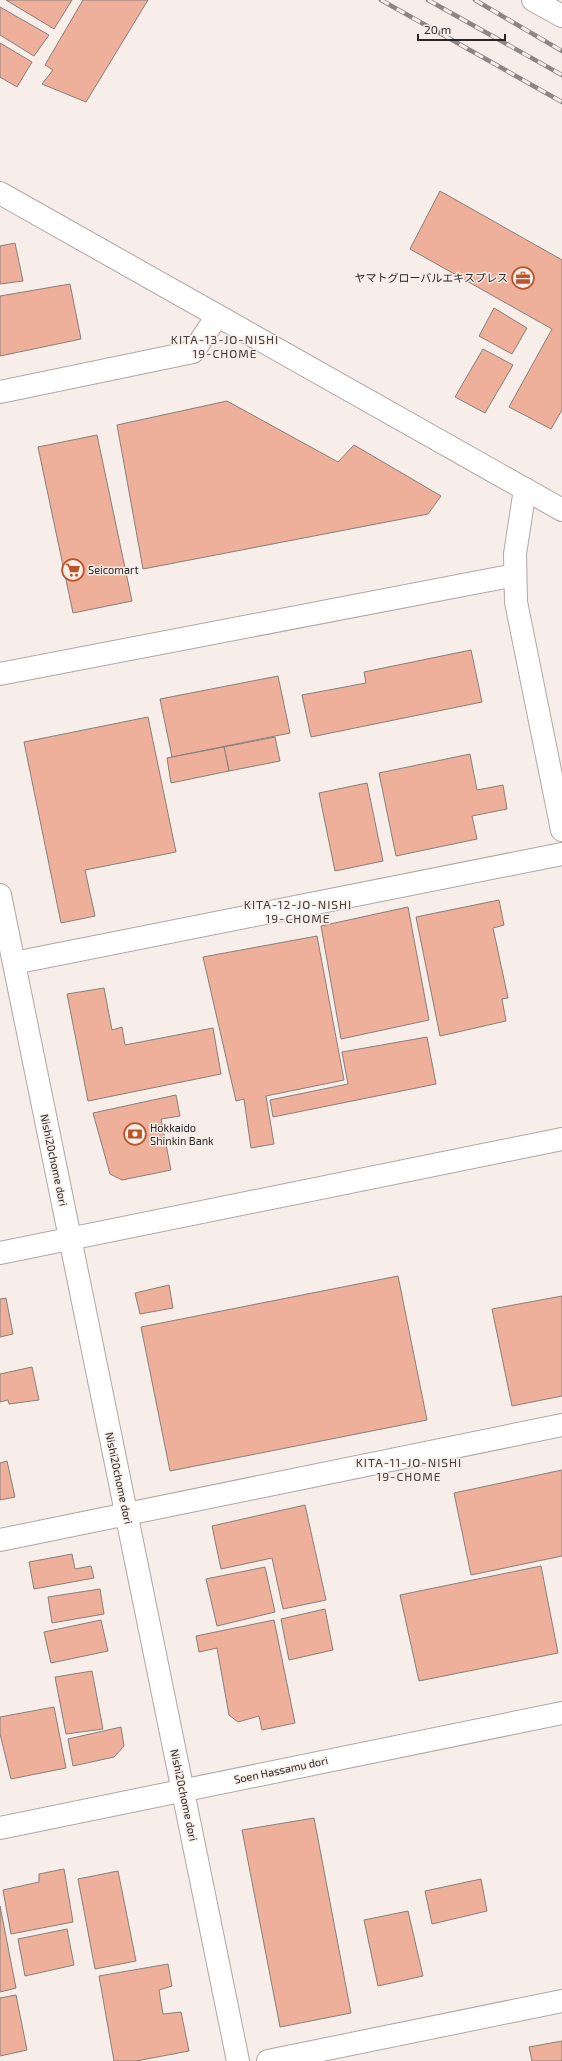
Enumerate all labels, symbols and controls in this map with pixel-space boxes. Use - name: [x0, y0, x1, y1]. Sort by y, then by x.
- scale bar: [418, 16, 505, 42]
- text: 20 m: [424, 22, 451, 36]
- office icon: ヤマトグローバルエキスプレス: [510, 265, 536, 291]
- place label: ヤマトグローバルエキスプレス: [354, 271, 508, 284]
- district label: KITA-13-JO-NISHI 19-CHOME: [171, 332, 279, 360]
- supermarket icon: Seicomart: [60, 557, 86, 583]
- place label: Seicomart: [88, 563, 139, 576]
- district label: KITA-12-JO-NISHI 19-CHOME: [244, 897, 352, 925]
- street label: Nishi20chome dori: [38, 1113, 71, 1207]
- bank icon: Hokkaido Shinkin Bank: [122, 1121, 148, 1147]
- place label: Hokkaido Shinkin Bank: [150, 1121, 214, 1147]
- street label: Nishi20chome dori: [103, 1431, 136, 1525]
- district label: KITA-11-JO-NISHI 19-CHOME: [356, 1455, 462, 1483]
- street label: Nishi20chome dori: [168, 1748, 201, 1842]
- street label: Soen Hassamu dori: [233, 1753, 329, 1786]

